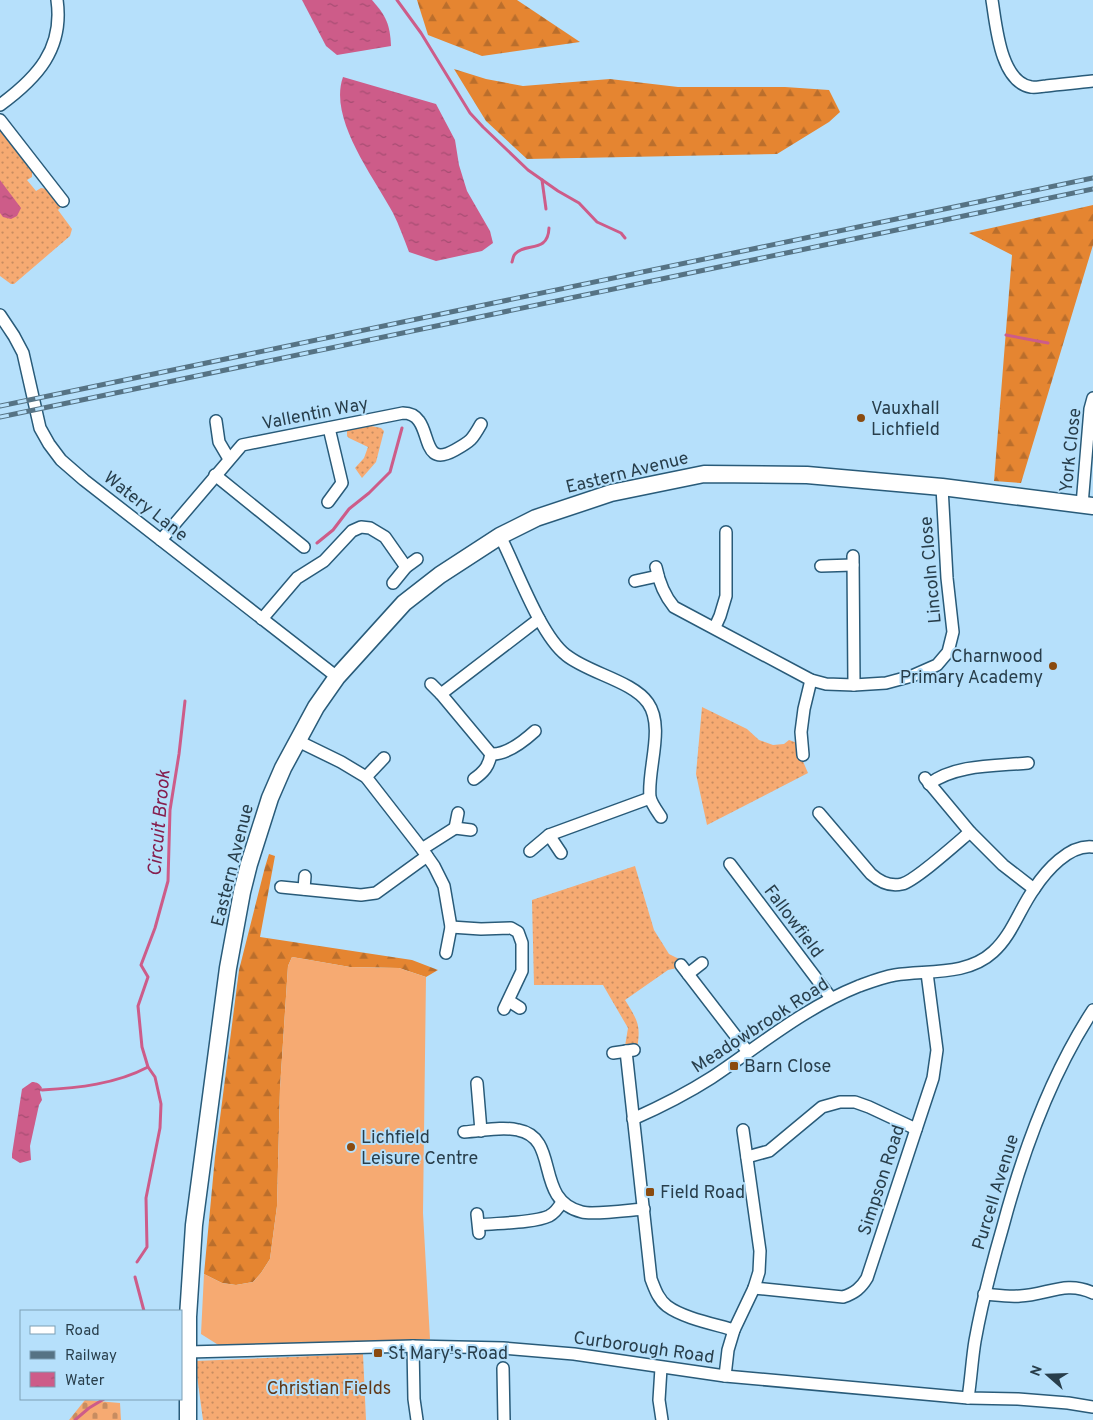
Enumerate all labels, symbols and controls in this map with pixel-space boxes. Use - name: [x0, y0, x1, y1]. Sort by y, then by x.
- street label: Vallentin Way: [260, 393, 370, 436]
- place label: Vauxhall Lichfield: [871, 398, 940, 442]
- street label: York Close: [1056, 407, 1087, 493]
- marker: Vauxhall Lichfield: [855, 412, 867, 424]
- street label: Eastern Avenue: [564, 447, 691, 500]
- street label: Watery Lane: [98, 467, 192, 547]
- street label: Lincoln Close: [915, 515, 948, 624]
- place label: Charnwood Primary Academy: [900, 646, 1043, 690]
- marker: Charnwood Primary Academy: [1047, 660, 1059, 672]
- water label: Circuit Brook: [143, 769, 177, 877]
- street label: Eastern Avenue: [207, 802, 260, 929]
- street label: Fallowfield: [758, 881, 828, 963]
- street label: Meadowbrook Road: [688, 973, 834, 1079]
- place label: Barn Close: [744, 1056, 831, 1079]
- marker: Barn Close: [728, 1060, 740, 1072]
- street label: Simpson Road: [854, 1122, 911, 1239]
- place label: Lichfield Leisure Centre: [361, 1127, 478, 1171]
- street label: Purcell Avenue: [968, 1132, 1025, 1253]
- marker: Lichfield Leisure Centre: [345, 1141, 357, 1153]
- place label: Field Road: [660, 1182, 745, 1205]
- marker: Field Road: [644, 1186, 656, 1198]
- legend: [20, 1310, 182, 1400]
- text: Road: [65, 1322, 100, 1341]
- street label: Curborough Road: [572, 1327, 716, 1370]
- place label: St Mary's Road: [388, 1343, 508, 1366]
- text: Railway: [65, 1347, 117, 1366]
- marker: St Mary's Road: [372, 1347, 384, 1359]
- north arrow: [1023, 1350, 1073, 1400]
- text: N: [1027, 1363, 1047, 1379]
- text: Water: [65, 1372, 105, 1391]
- park label: Christian Fields: [267, 1378, 391, 1401]

